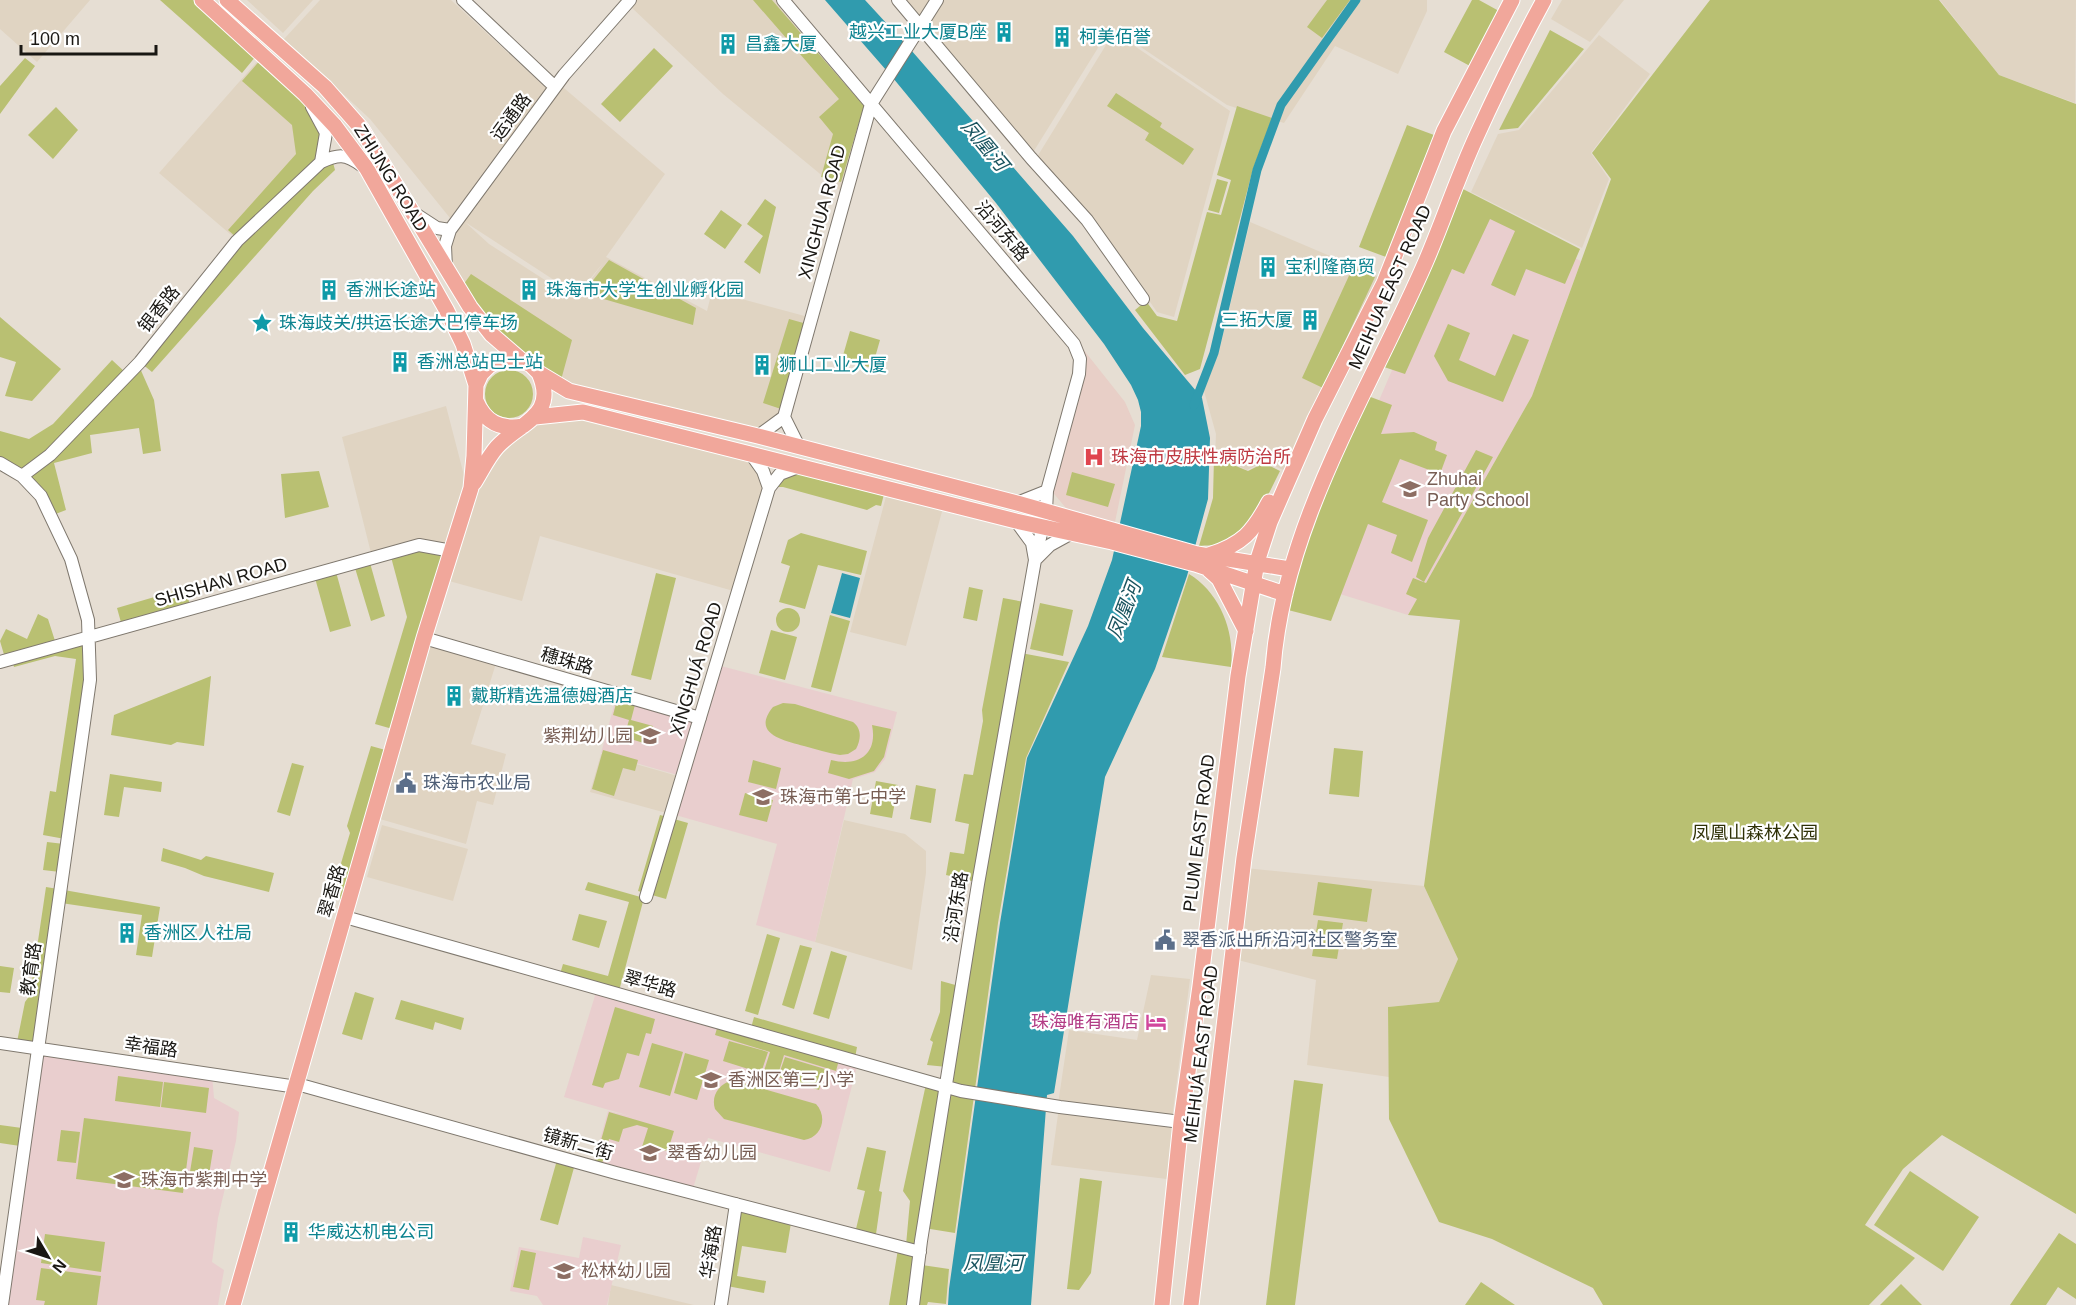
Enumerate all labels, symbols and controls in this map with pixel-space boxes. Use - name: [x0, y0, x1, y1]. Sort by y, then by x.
- scale bar: [21, 18, 156, 56]
- building icon: 越兴工业大厦B座: [992, 20, 1016, 44]
- place label: 越兴工业大厦B座: [849, 22, 987, 42]
- building icon: 柯美佰誉: [1050, 25, 1074, 49]
- place label: 柯美佰誉: [1079, 27, 1151, 47]
- text: 100 m: [30, 29, 80, 49]
- building icon: 昌鑫大厦: [716, 32, 740, 56]
- place label: 昌鑫大厦: [745, 34, 817, 54]
- street label: 运通路: [487, 89, 535, 145]
- water label: 凤凰河: [957, 115, 1015, 178]
- street label: ZHIJNG ROAD: [350, 121, 432, 235]
- street label: XINGHUA ROAD: [794, 143, 850, 281]
- street label: 沿河东路: [971, 197, 1033, 265]
- street label: MEIHUA EAST ROAD: [1345, 202, 1435, 372]
- building icon: 宝利隆商贸: [1256, 255, 1280, 279]
- place label: 宝利隆商贸: [1285, 257, 1375, 277]
- building icon: 香洲长途站: [317, 278, 341, 302]
- building icon: 珠海市大学生创业孵化园: [517, 278, 541, 302]
- place label: 香洲长途站: [346, 280, 436, 300]
- place label: 珠海市大学生创业孵化园: [546, 280, 744, 300]
- street label: 银香路: [134, 282, 184, 336]
- building icon: 三拓大厦: [1298, 308, 1322, 332]
- place label: 三拓大厦: [1221, 310, 1293, 330]
- place icon: 珠海歧关/拱运长途大巴停车场: [250, 311, 274, 335]
- place label: 珠海歧关/拱运长途大巴停车场: [279, 313, 518, 333]
- building icon: 香洲总站巴士站: [388, 350, 412, 374]
- place label: 香洲总站巴士站: [417, 352, 543, 372]
- building icon: 狮山工业大厦: [750, 353, 774, 377]
- place label: 狮山工业大厦: [779, 355, 887, 375]
- hospital icon: 珠海市皮肤性病防治所: [1082, 445, 1106, 469]
- place label: 珠海市皮肤性病防治所: [1111, 447, 1291, 467]
- place label: Zhuhai Party School: [1427, 469, 1529, 510]
- school or university icon: Zhuhai Party School: [1398, 477, 1422, 501]
- street label: SHISHAN ROAD: [152, 554, 290, 610]
- water label: 凤凰河: [1103, 574, 1146, 642]
- street label: XĪNGHUÁ ROAD: [666, 600, 726, 738]
- street label: 穗珠路: [538, 644, 596, 678]
- building icon: 戴斯精选温德姆酒店: [442, 684, 466, 708]
- place label: 戴斯精选温德姆酒店: [471, 686, 633, 706]
- school or university icon: 紫荆幼儿园: [638, 724, 662, 748]
- place label: 紫荆幼儿园: [543, 726, 633, 746]
- street label: PLUM EAST ROAD: [1179, 753, 1219, 913]
- public building icon: 珠海市农业局: [394, 771, 418, 795]
- place label: 珠海市农业局: [423, 773, 531, 793]
- school or university icon: 珠海市第七中学: [751, 785, 775, 809]
- place label: 珠海市第七中学: [780, 787, 906, 807]
- park label: 凤凰山森林公园: [1692, 823, 1818, 843]
- street label: 翠香路: [315, 862, 349, 920]
- street label: 沿河东路: [940, 870, 972, 944]
- building icon: 香洲区人社局: [115, 921, 139, 945]
- place label: 香洲区人社局: [144, 923, 252, 943]
- public building icon: 翠香派出所沿河社区警务室: [1153, 928, 1177, 952]
- place label: 翠香派出所沿河社区警务室: [1182, 930, 1398, 950]
- street label: 教育路: [17, 941, 45, 997]
- street label: MÉIHUÁ EAST ROAD: [1180, 964, 1222, 1144]
- street label: 翠华路: [621, 967, 679, 1001]
- hotel icon: 珠海唯有酒店: [1144, 1010, 1168, 1034]
- place label: 珠海唯有酒店: [1031, 1012, 1139, 1032]
- street label: 幸福路: [123, 1033, 179, 1061]
- school or university icon: 香洲区第三小学: [699, 1068, 723, 1092]
- place label: 香洲区第三小学: [728, 1070, 854, 1090]
- street label: 镜新二街: [541, 1124, 615, 1164]
- school or university icon: 翠香幼儿园: [638, 1141, 662, 1165]
- place label: 翠香幼儿园: [667, 1143, 757, 1163]
- school or university icon: 珠海市紫荆中学: [112, 1168, 136, 1192]
- place label: 珠海市紫荆中学: [141, 1170, 267, 1190]
- building icon: 华威达机电公司: [279, 1220, 303, 1244]
- place label: 华威达机电公司: [308, 1222, 434, 1242]
- street label: 华海路: [697, 1224, 725, 1280]
- north arrow: [18, 1227, 78, 1287]
- water label: 凤凰河: [963, 1252, 1027, 1274]
- text: N: [49, 1256, 70, 1276]
- school or university icon: 松林幼儿园: [552, 1259, 576, 1283]
- place label: 松林幼儿园: [581, 1261, 671, 1281]

